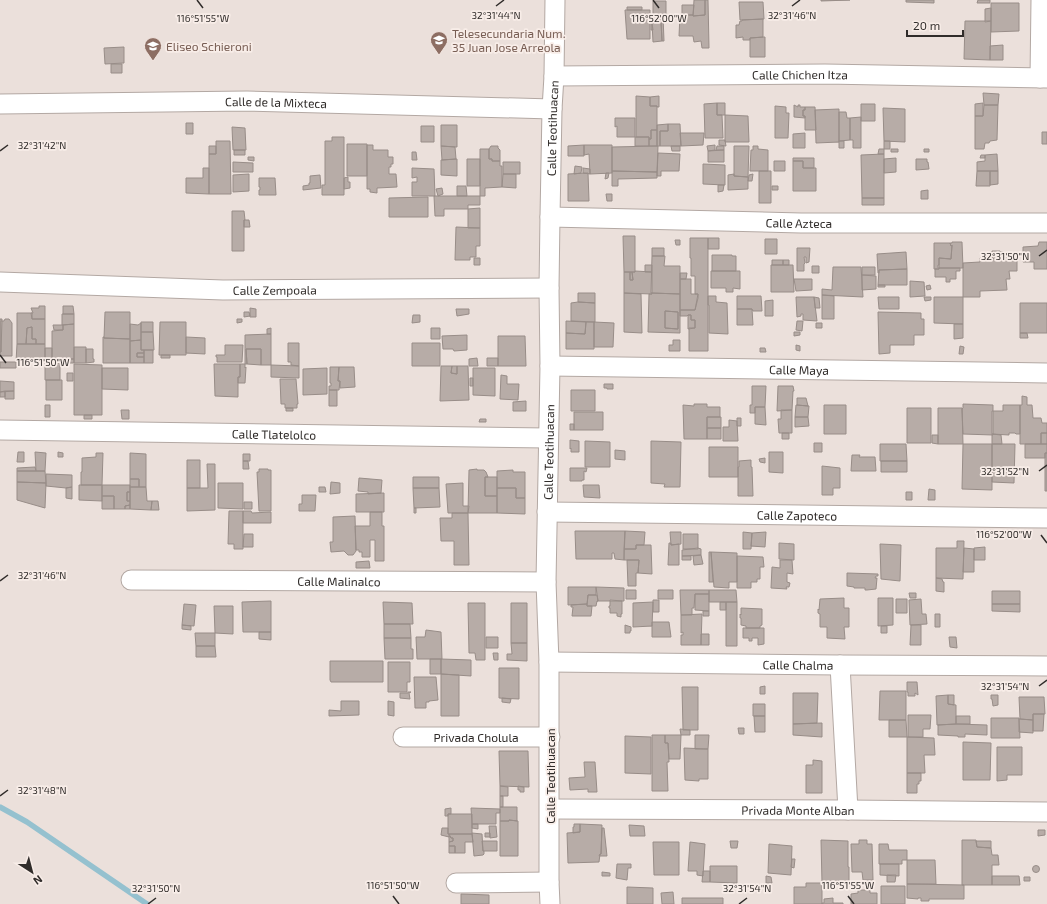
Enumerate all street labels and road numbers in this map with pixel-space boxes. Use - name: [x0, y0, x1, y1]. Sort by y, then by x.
- street label: Calle Chichen Itza: [752, 67, 848, 82]
- street label: Calle Teotihuacan: [544, 80, 561, 176]
- street label: Calle de la Mixteca: [225, 94, 327, 110]
- street label: Calle Azteca: [766, 215, 832, 230]
- street label: Calle Zempoala: [233, 282, 317, 297]
- street label: Calle Maya: [769, 362, 829, 377]
- street label: Calle Teotihuacan: [541, 404, 556, 500]
- street label: Calle Tlatelolco: [232, 426, 316, 442]
- street label: Calle Zapoteco: [757, 508, 838, 522]
- street label: Calle Malinalco: [297, 574, 381, 588]
- street label: Calle Chalma: [762, 657, 833, 672]
- street label: Calle Teotihuacan: [543, 728, 557, 824]
- street label: Privada Cholula: [433, 730, 519, 744]
- street label: Privada Monte Alban: [741, 803, 855, 817]

